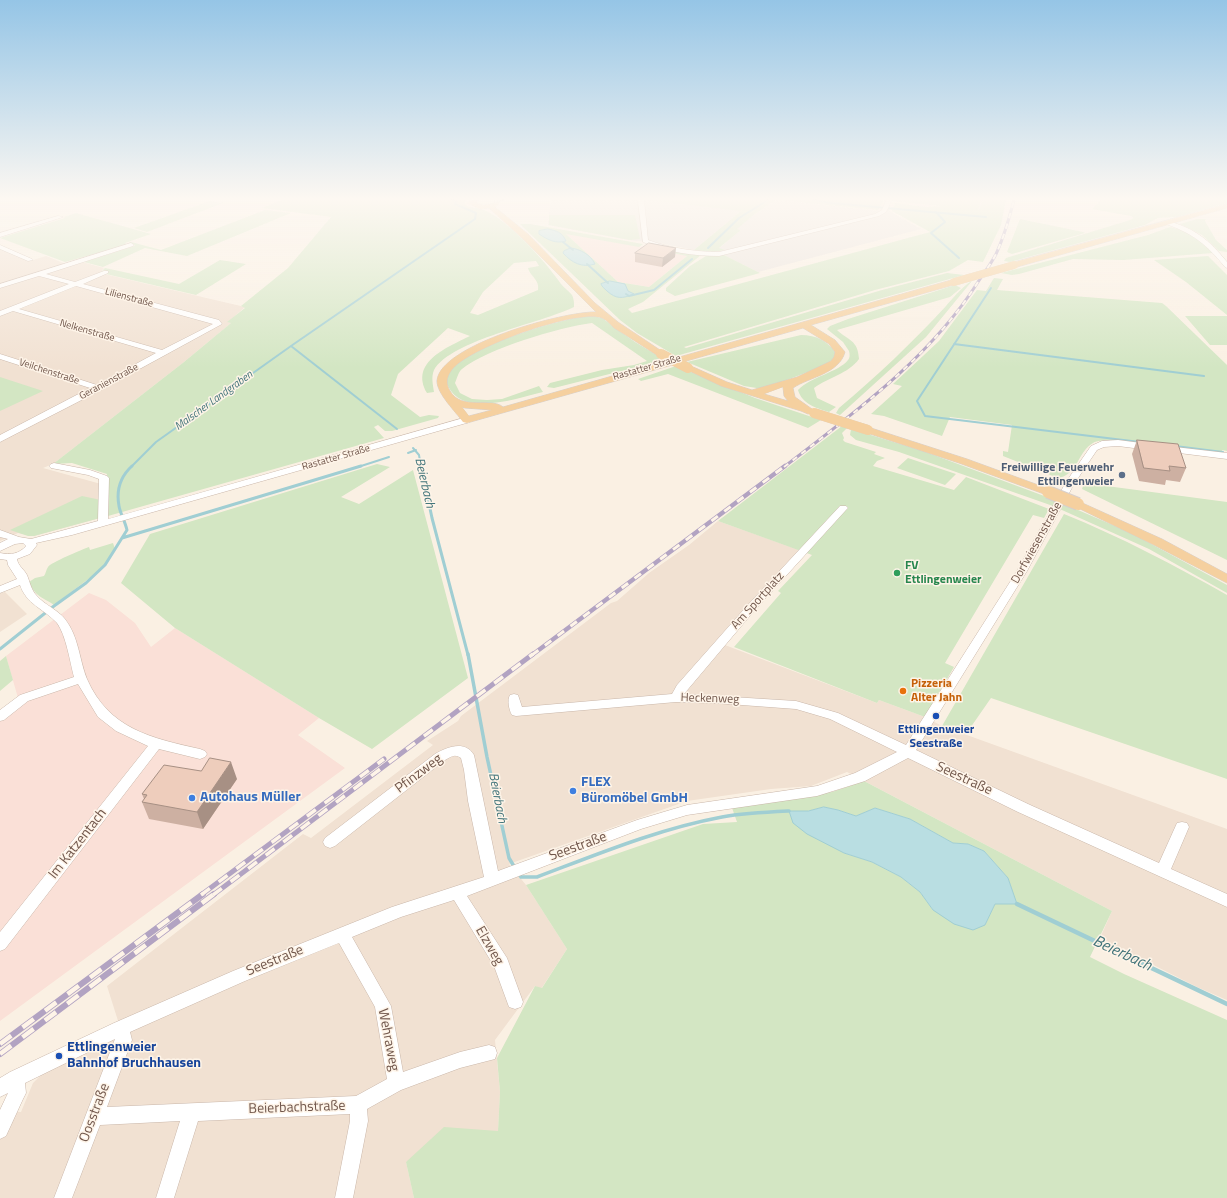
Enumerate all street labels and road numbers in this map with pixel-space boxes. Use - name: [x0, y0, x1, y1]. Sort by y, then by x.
- street label: Lilienstraße: [104, 286, 154, 310]
- street label: Nelkenstraße: [58, 317, 116, 345]
- street label: Rastatter Straße: [612, 353, 682, 383]
- street label: Veilchenstraße: [17, 357, 81, 387]
- street label: Geranienstraße: [77, 361, 141, 403]
- street label: Rastatter Straße: [301, 443, 371, 473]
- street label: Dorfwiesenstraße: [1009, 500, 1065, 586]
- street label: Am Sportplatz: [729, 569, 787, 633]
- street label: Heckenweg: [680, 691, 740, 707]
- street label: Pfinzweg: [392, 751, 446, 797]
- street label: Seestraße: [933, 759, 995, 799]
- street label: Im Katzentach: [45, 806, 111, 882]
- street label: Seestraße: [547, 829, 609, 865]
- street label: Elzweg: [471, 924, 507, 968]
- street label: Seestraße: [244, 942, 306, 980]
- street label: Wehraweg: [374, 1007, 402, 1073]
- street label: Oosstraße: [76, 1081, 114, 1145]
- street label: Beierbachstraße: [248, 1098, 346, 1118]

